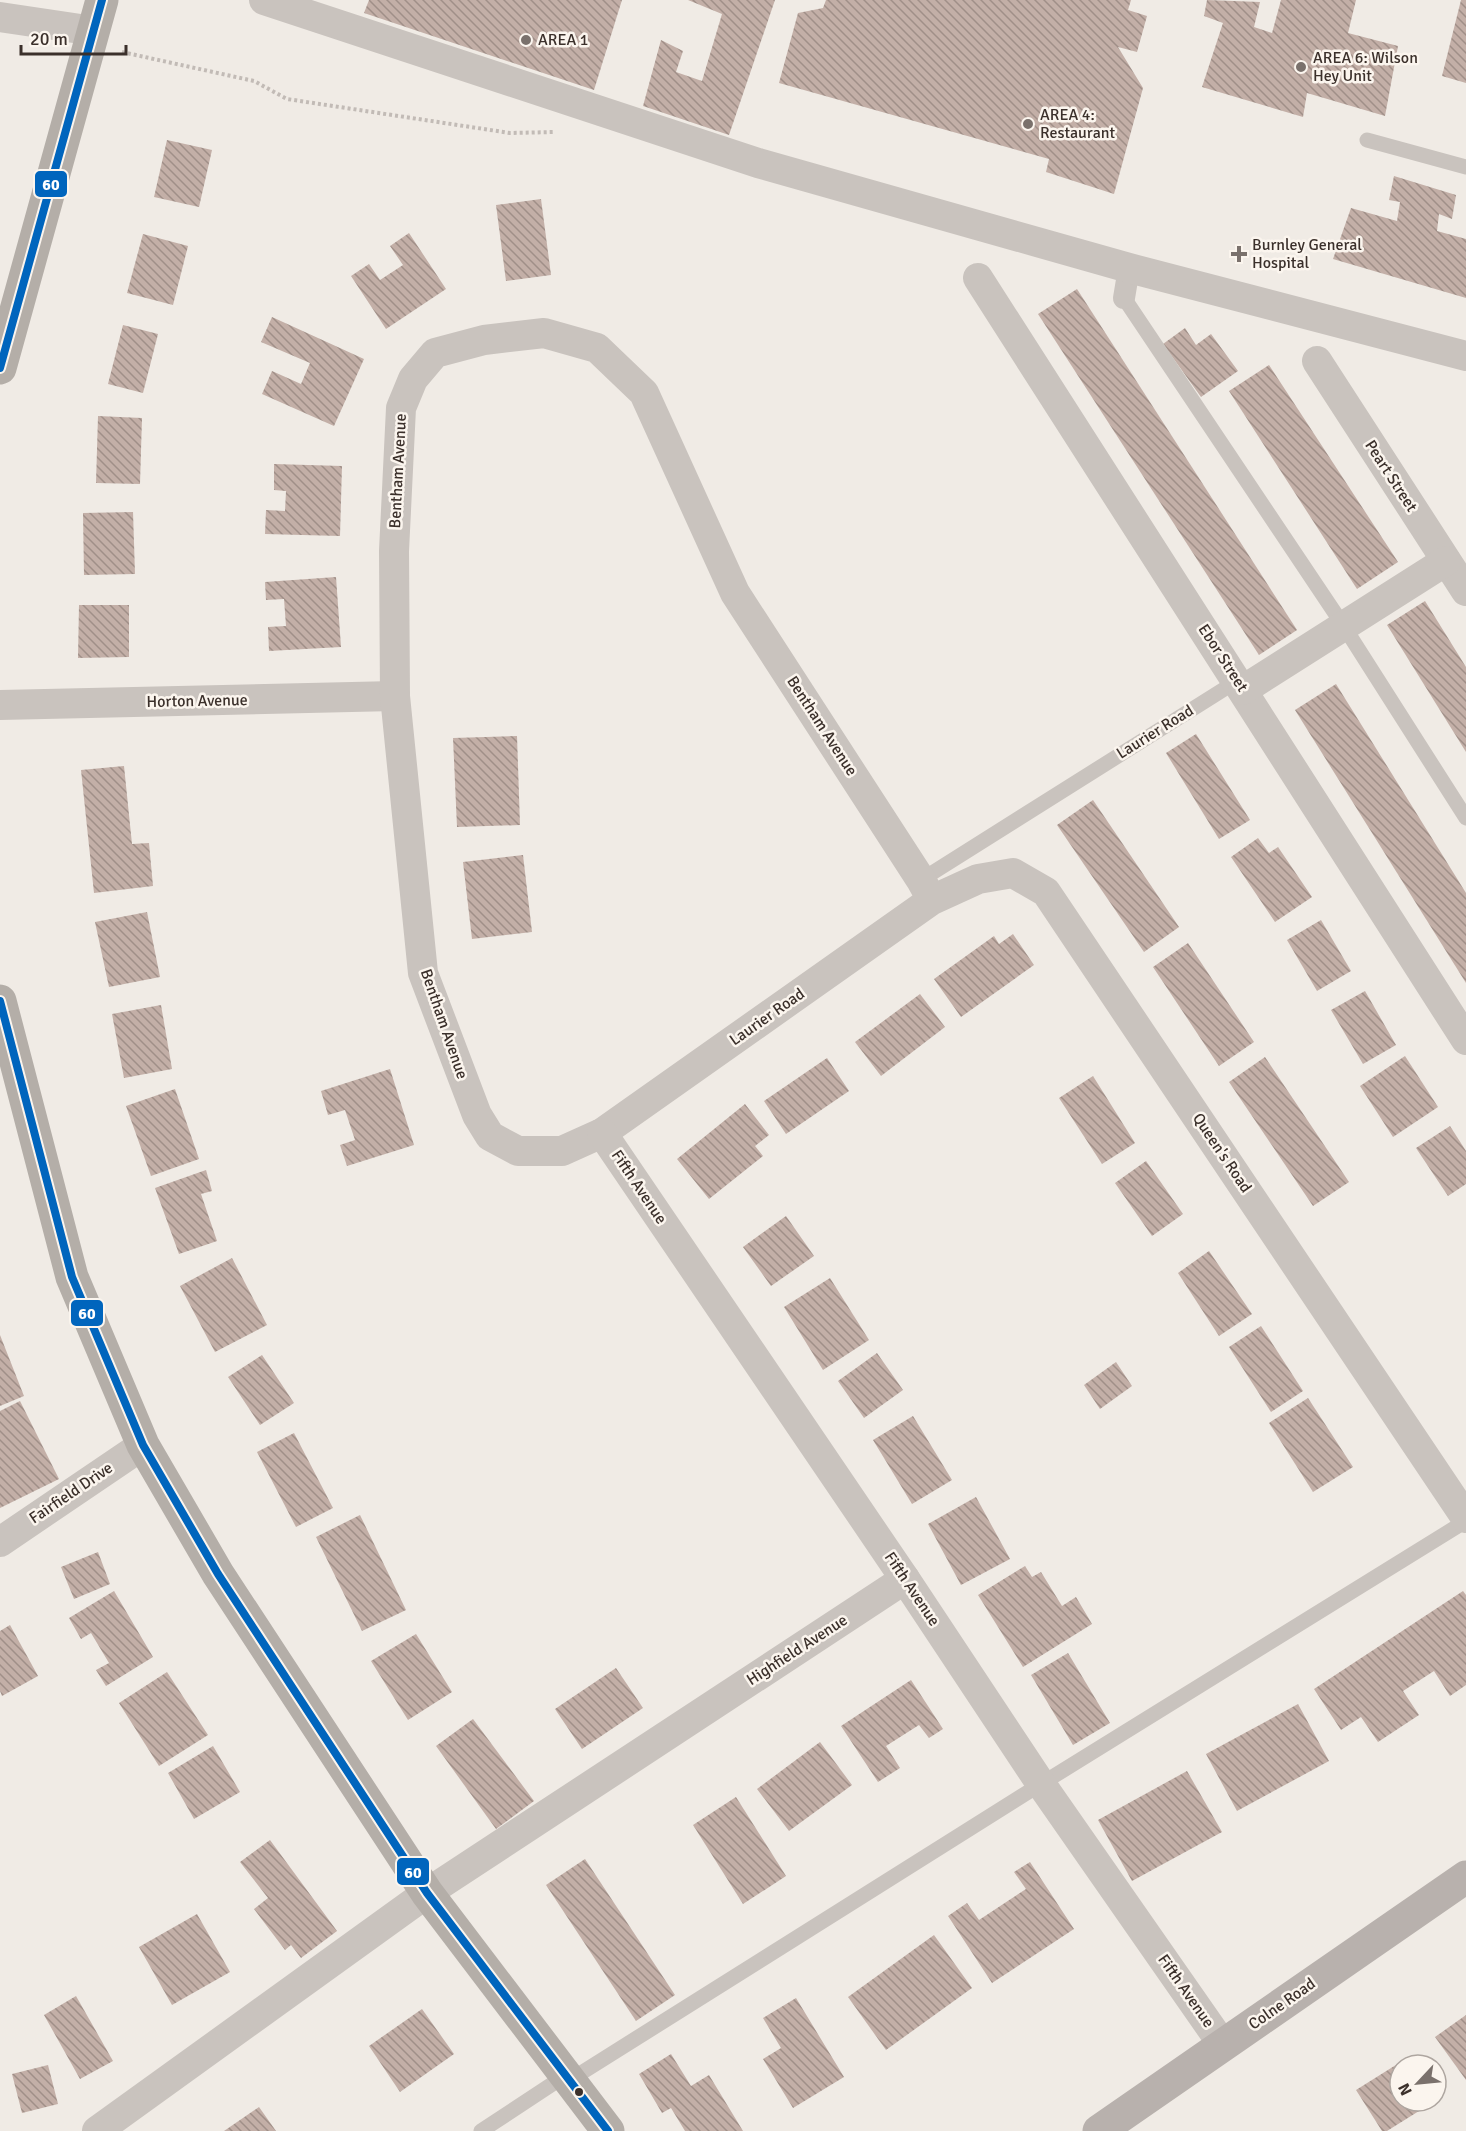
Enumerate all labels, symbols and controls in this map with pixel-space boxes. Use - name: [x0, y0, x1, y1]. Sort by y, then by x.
- scale bar: [21, 18, 126, 56]
- text: 20 m: [30, 28, 68, 50]
- place label: AREA 1: [538, 30, 588, 50]
- marker: AREA 1: [519, 33, 533, 47]
- place label: AREA 6: Wilson Hey Unit: [1313, 48, 1418, 86]
- marker: AREA 6: Wilson Hey Unit: [1294, 60, 1308, 74]
- place label: AREA 4: Restaurant: [1040, 105, 1115, 143]
- marker: AREA 4: Restaurant: [1021, 117, 1035, 131]
- line badge: 60: [34, 170, 68, 198]
- text: 60: [42, 175, 60, 195]
- place label: Burnley General Hospital: [1252, 235, 1362, 273]
- marker: Burnley General Hospital: [1230, 245, 1248, 263]
- street label: Bentham Avenue: [385, 413, 411, 529]
- street label: Peart Street: [1360, 436, 1422, 516]
- street label: Ebor Street: [1194, 620, 1253, 696]
- street label: Bentham Avenue: [782, 672, 862, 780]
- street label: Horton Avenue: [146, 690, 248, 712]
- street label: Laurier Road: [1113, 700, 1197, 764]
- street label: Bentham Avenue: [416, 966, 472, 1082]
- street label: Laurier Road: [726, 984, 808, 1050]
- street label: Queen's Road: [1188, 1109, 1256, 1197]
- street label: Fifth Avenue: [607, 1146, 671, 1228]
- line badge: 60: [70, 1299, 104, 1327]
- text: 60: [78, 1304, 96, 1324]
- street label: Fairfield Drive: [25, 1458, 117, 1528]
- street label: Fifth Avenue: [880, 1548, 944, 1630]
- street label: Highfield Avenue: [743, 1610, 851, 1690]
- line badge: 60: [396, 1857, 430, 1886]
- text: 60: [404, 1863, 422, 1883]
- street label: Fifth Avenue: [1153, 1950, 1219, 2032]
- street label: Colne Road: [1245, 1974, 1319, 2034]
- north arrow: [1388, 2053, 1448, 2113]
- text: N: [1394, 2080, 1417, 2099]
- unlabelled marker: [573, 2086, 585, 2098]

